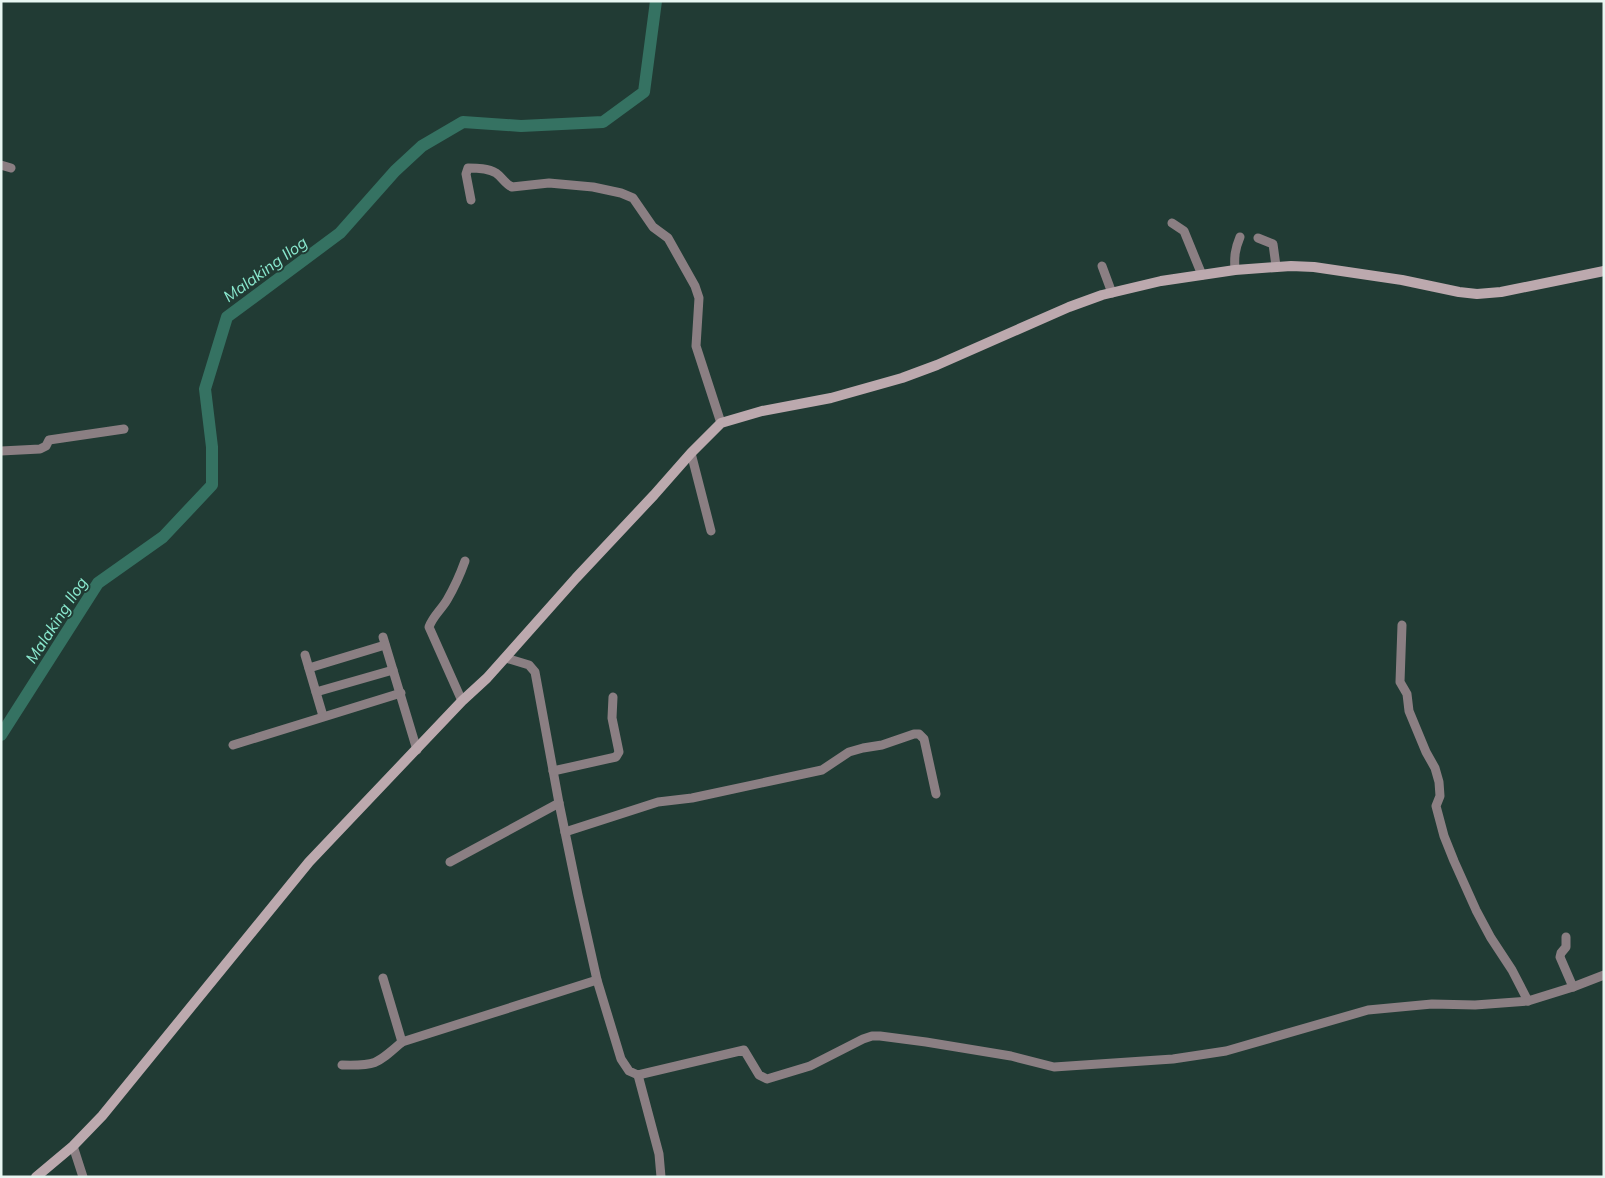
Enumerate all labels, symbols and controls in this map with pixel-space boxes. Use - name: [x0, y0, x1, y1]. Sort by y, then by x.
- water label: Malaking Ilog: [219, 232, 311, 306]
- water label: Malaking Ilog: [21, 573, 91, 667]

